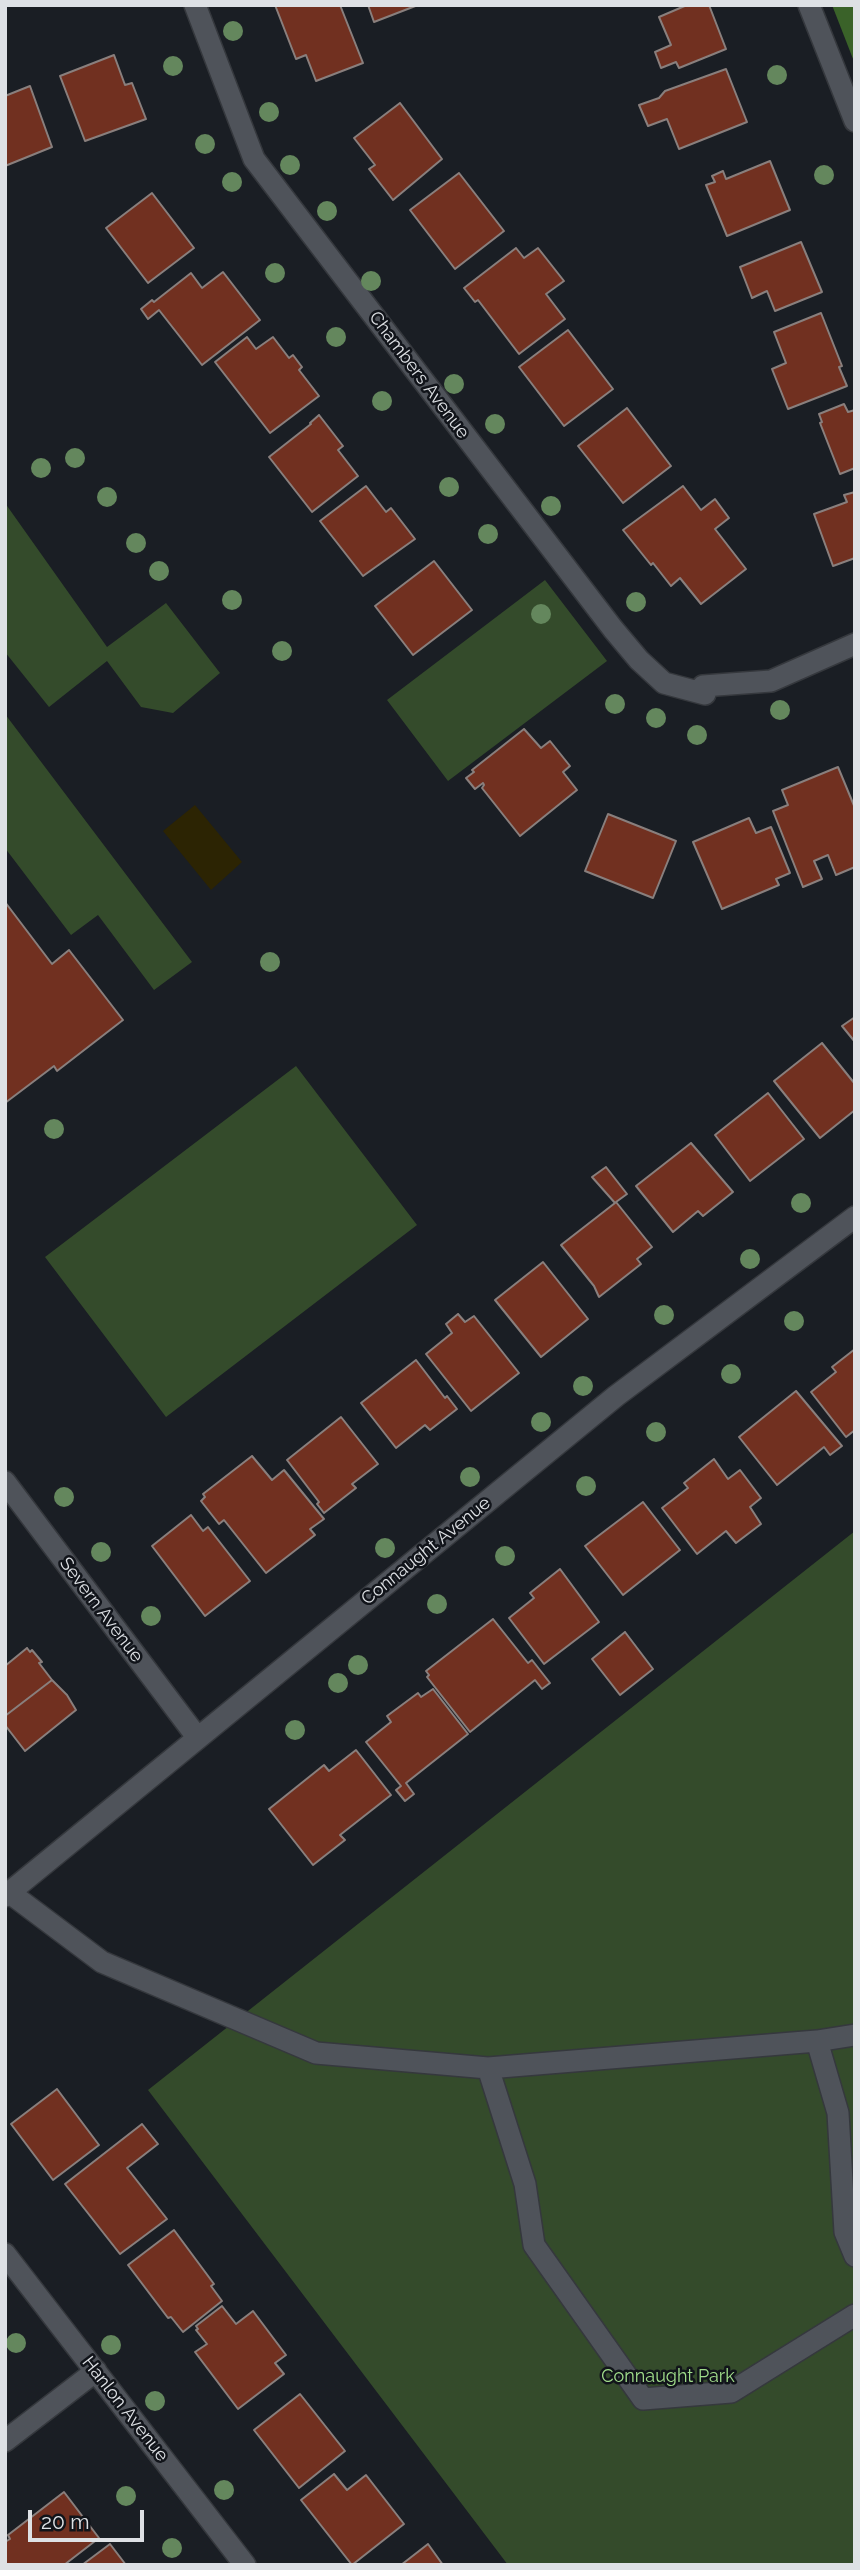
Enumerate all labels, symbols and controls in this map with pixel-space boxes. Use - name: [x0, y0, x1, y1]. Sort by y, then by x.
- street label: Chambers Avenue: [364, 307, 474, 443]
- street label: Connaught Avenue: [357, 1492, 495, 1610]
- street label: Severn Avenue: [55, 1553, 147, 1667]
- street label: Hanlon Avenue: [77, 2352, 173, 2466]
- park label: Connaught Park: [601, 2366, 735, 2388]
- scale bar: [32, 2496, 147, 2540]
- text: 20 m: [41, 2509, 89, 2534]

